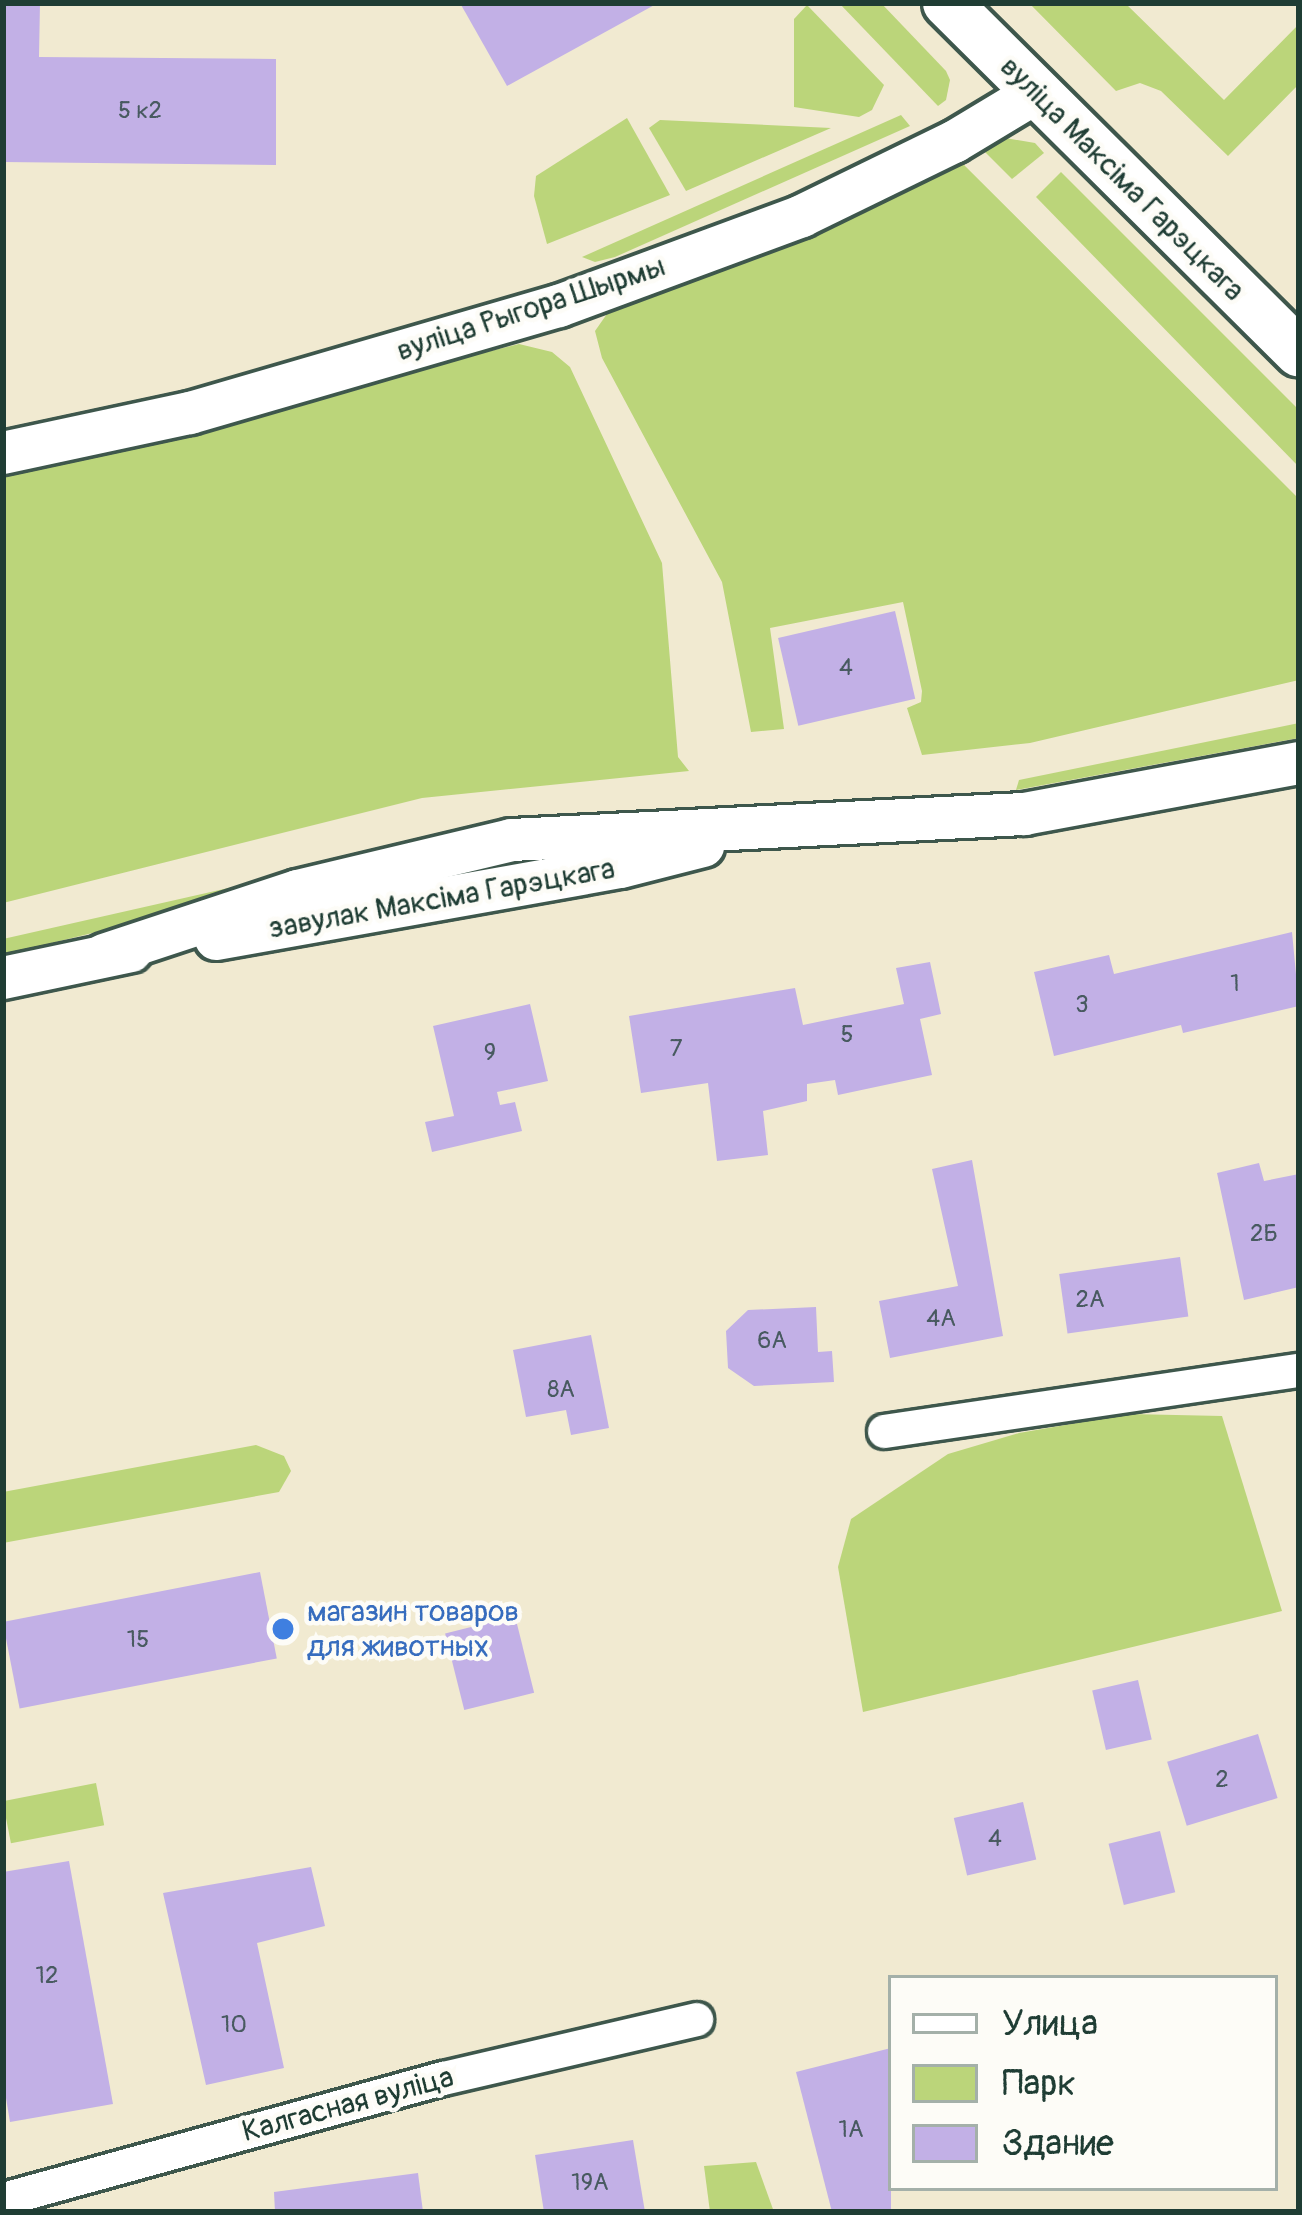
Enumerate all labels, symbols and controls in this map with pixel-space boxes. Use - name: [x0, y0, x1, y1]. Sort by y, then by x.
- street label: вуліца Максіма Гарэцкага: [992, 49, 1252, 309]
- house number: 5 к2: [118, 97, 162, 125]
- street label: вуліца Рыгора Шырмы: [392, 249, 670, 369]
- house number: 4: [839, 654, 853, 682]
- street label: завулак Максіма Гарэцкага: [266, 851, 618, 947]
- house number: 1: [1230, 970, 1240, 998]
- house number: 3: [1075, 991, 1089, 1019]
- house number: 5: [840, 1021, 854, 1049]
- house number: 7: [670, 1035, 682, 1063]
- house number: 9: [484, 1039, 496, 1067]
- house number: 2Б: [1250, 1220, 1278, 1248]
- house number: 2А: [1076, 1286, 1104, 1314]
- house number: 4А: [926, 1305, 956, 1333]
- house number: 6А: [757, 1327, 787, 1355]
- house number: 8А: [547, 1376, 575, 1404]
- place label: магазин товаров для животных: [307, 1594, 519, 1664]
- marker: магазин товаров для животных: [270, 1616, 296, 1642]
- house number: 15: [127, 1626, 149, 1654]
- house number: 2: [1215, 1766, 1229, 1794]
- house number: 4: [988, 1825, 1002, 1853]
- house number: 12: [36, 1962, 58, 1990]
- legend: [888, 1975, 1278, 2191]
- text: Улица: [1002, 2001, 1098, 2046]
- house number: 10: [221, 2011, 247, 2039]
- street label: Калгасная вуліца: [238, 2059, 458, 2151]
- text: Парк: [1002, 2061, 1076, 2106]
- house number: 1А: [839, 2116, 863, 2144]
- text: Здание: [1002, 2121, 1114, 2166]
- house number: 19А: [571, 2169, 609, 2197]

